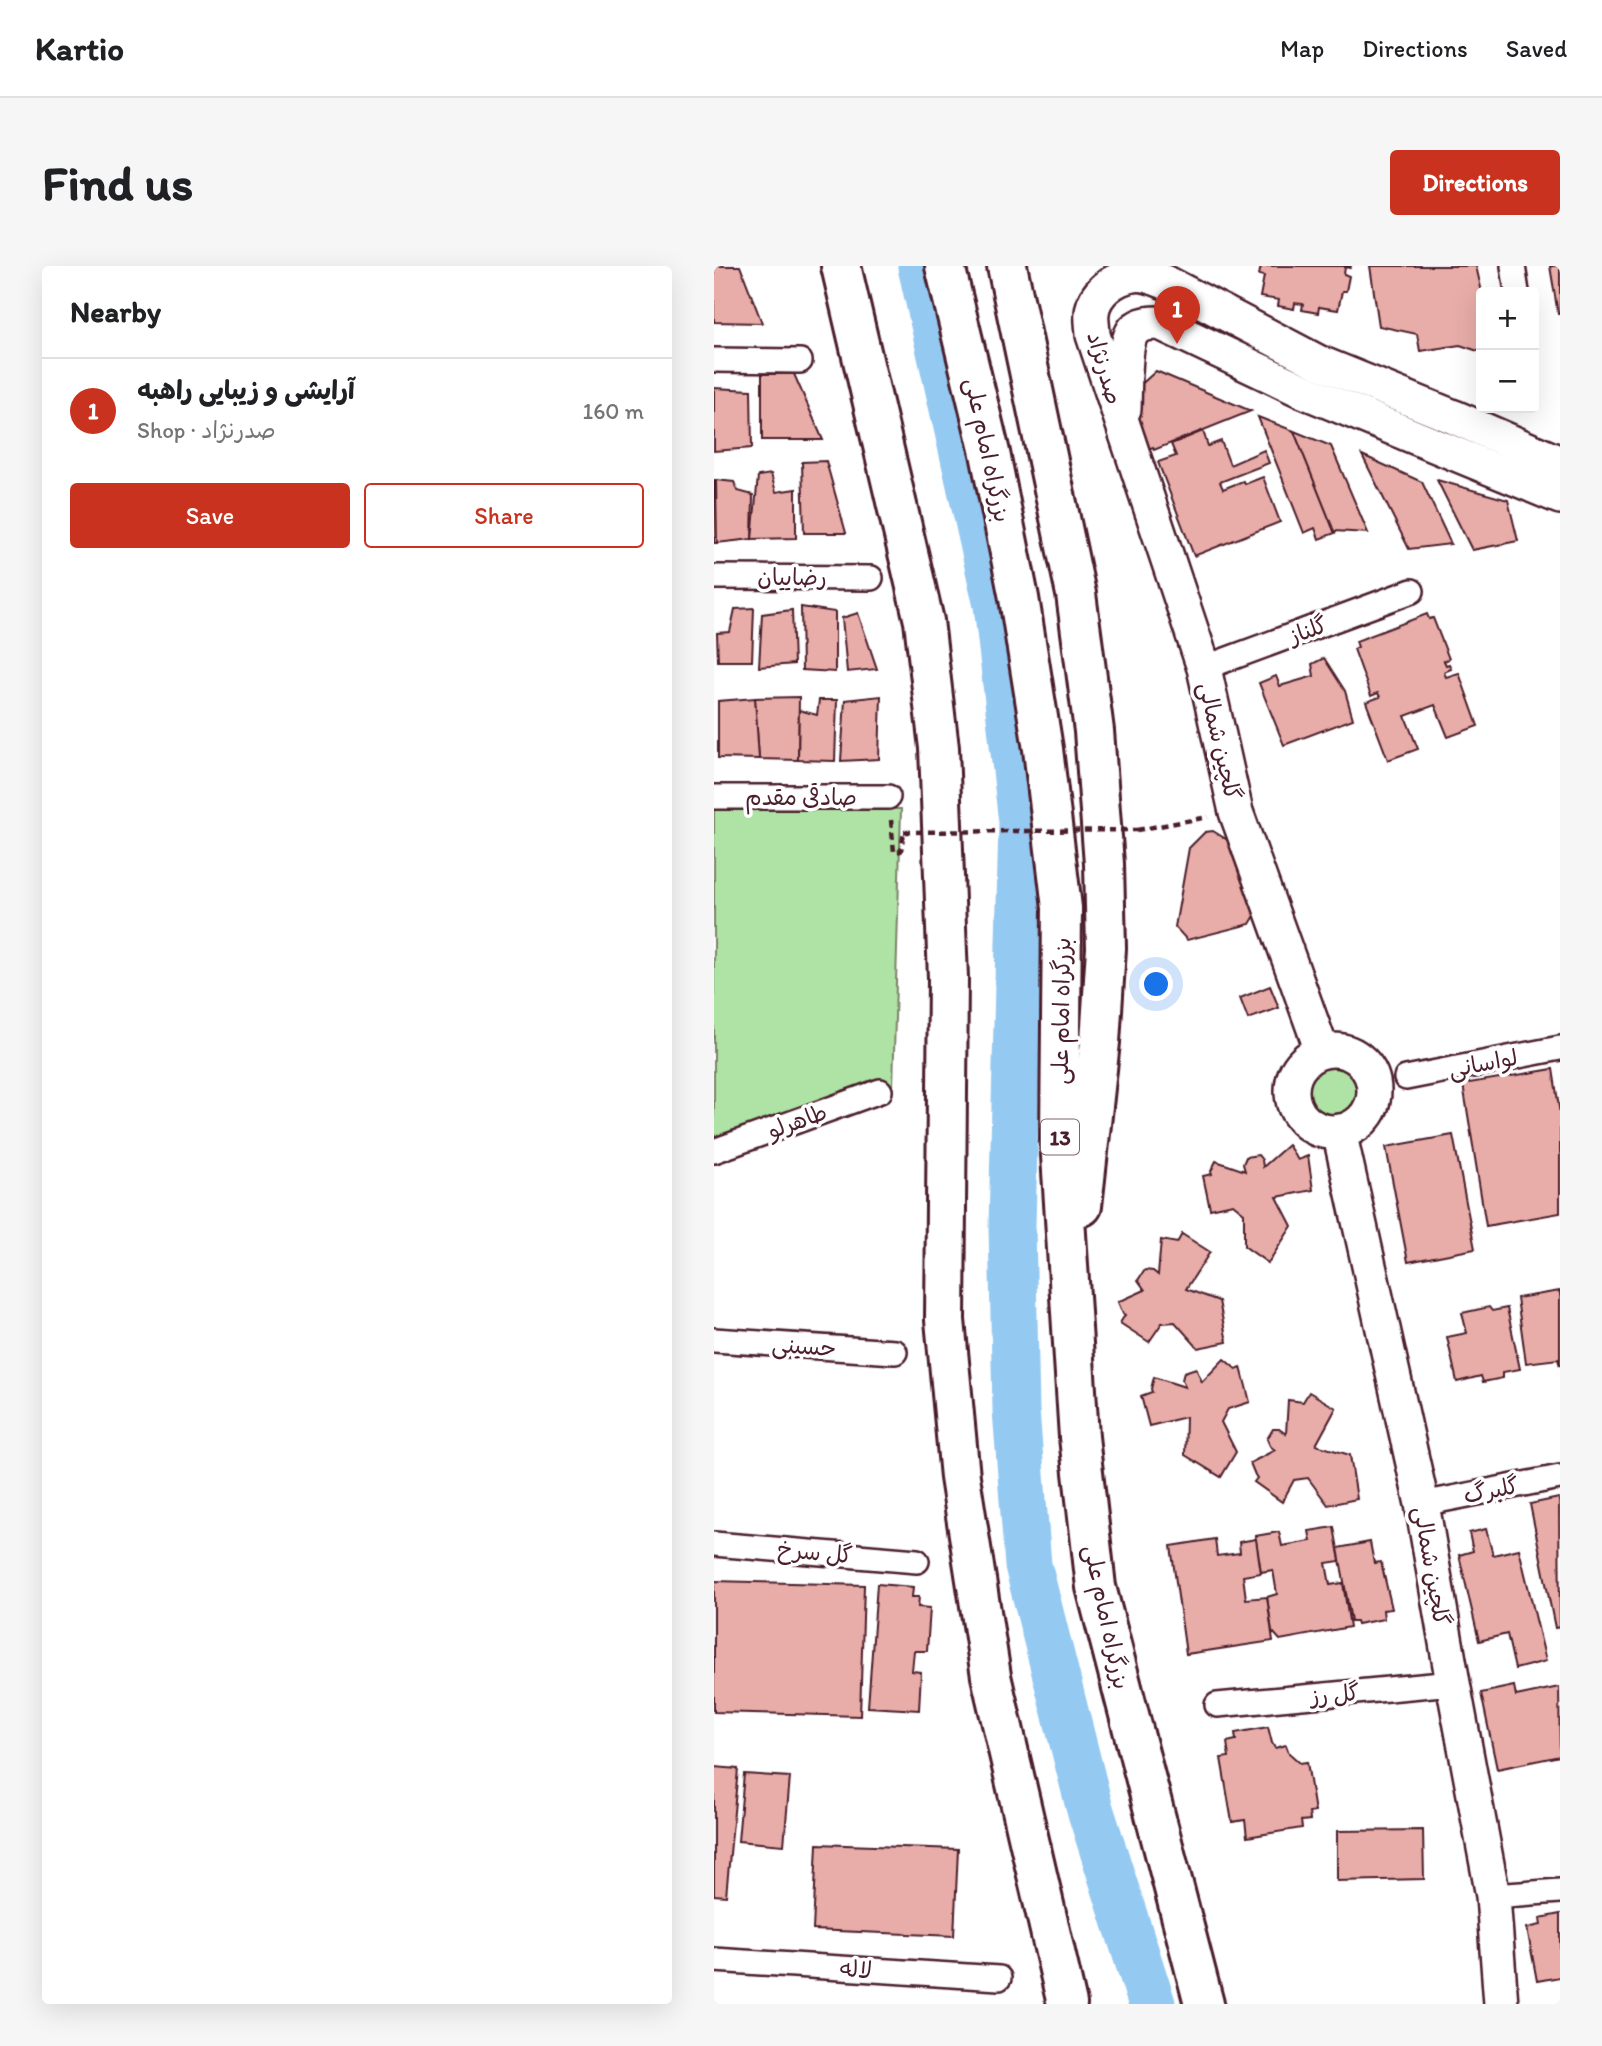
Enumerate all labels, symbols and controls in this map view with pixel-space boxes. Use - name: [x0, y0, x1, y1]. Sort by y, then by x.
- text: Kartio: [35, 29, 124, 68]
- text: Map: [1280, 34, 1324, 63]
- text: Directions: [1362, 34, 1468, 63]
- text: Saved: [1506, 34, 1567, 63]
- button: Directions: [1390, 150, 1560, 215]
- text: Find us: [42, 153, 193, 212]
- pin: 1: [1154, 286, 1200, 344]
- map controls: [1476, 287, 1539, 413]
- button: +: [1476, 287, 1539, 350]
- text: Nearby: [70, 293, 161, 330]
- street label: صدرنژاد: [1081, 328, 1129, 408]
- button: −: [1476, 350, 1539, 413]
- text: آرایشی و زیبایی راهبه: [137, 374, 355, 406]
- street label: بزرگراه امام علی: [955, 375, 1017, 526]
- text: 1: [88, 397, 98, 425]
- text: 160 m: [582, 397, 644, 425]
- text: Shop · صدرنژاد: [137, 416, 276, 444]
- button: Save: [70, 483, 350, 548]
- button: Share: [364, 483, 644, 548]
- street label: رضاییان: [757, 563, 827, 591]
- street label: گلناز: [1283, 610, 1331, 651]
- street label: گلچین شمالی: [1192, 679, 1247, 803]
- street label: صادقی مقدم: [745, 783, 857, 815]
- street label: بزرگراه امام علی: [1046, 937, 1080, 1085]
- your location: [1139, 967, 1173, 1001]
- street label: لواسانی: [1446, 1043, 1520, 1084]
- street label: طاهرلو: [762, 1097, 831, 1146]
- road number: 13: [1041, 1120, 1079, 1154]
- street label: حسینی: [771, 1330, 837, 1363]
- street label: گلبرگ: [1461, 1471, 1521, 1509]
- street label: گلچین شمالی: [1407, 1504, 1456, 1628]
- street label: گل سرخ: [776, 1535, 854, 1571]
- street label: بزرگراه امام علی: [1074, 1542, 1136, 1693]
- street label: گل رز: [1307, 1678, 1361, 1710]
- street label: لاله: [839, 1954, 873, 1984]

